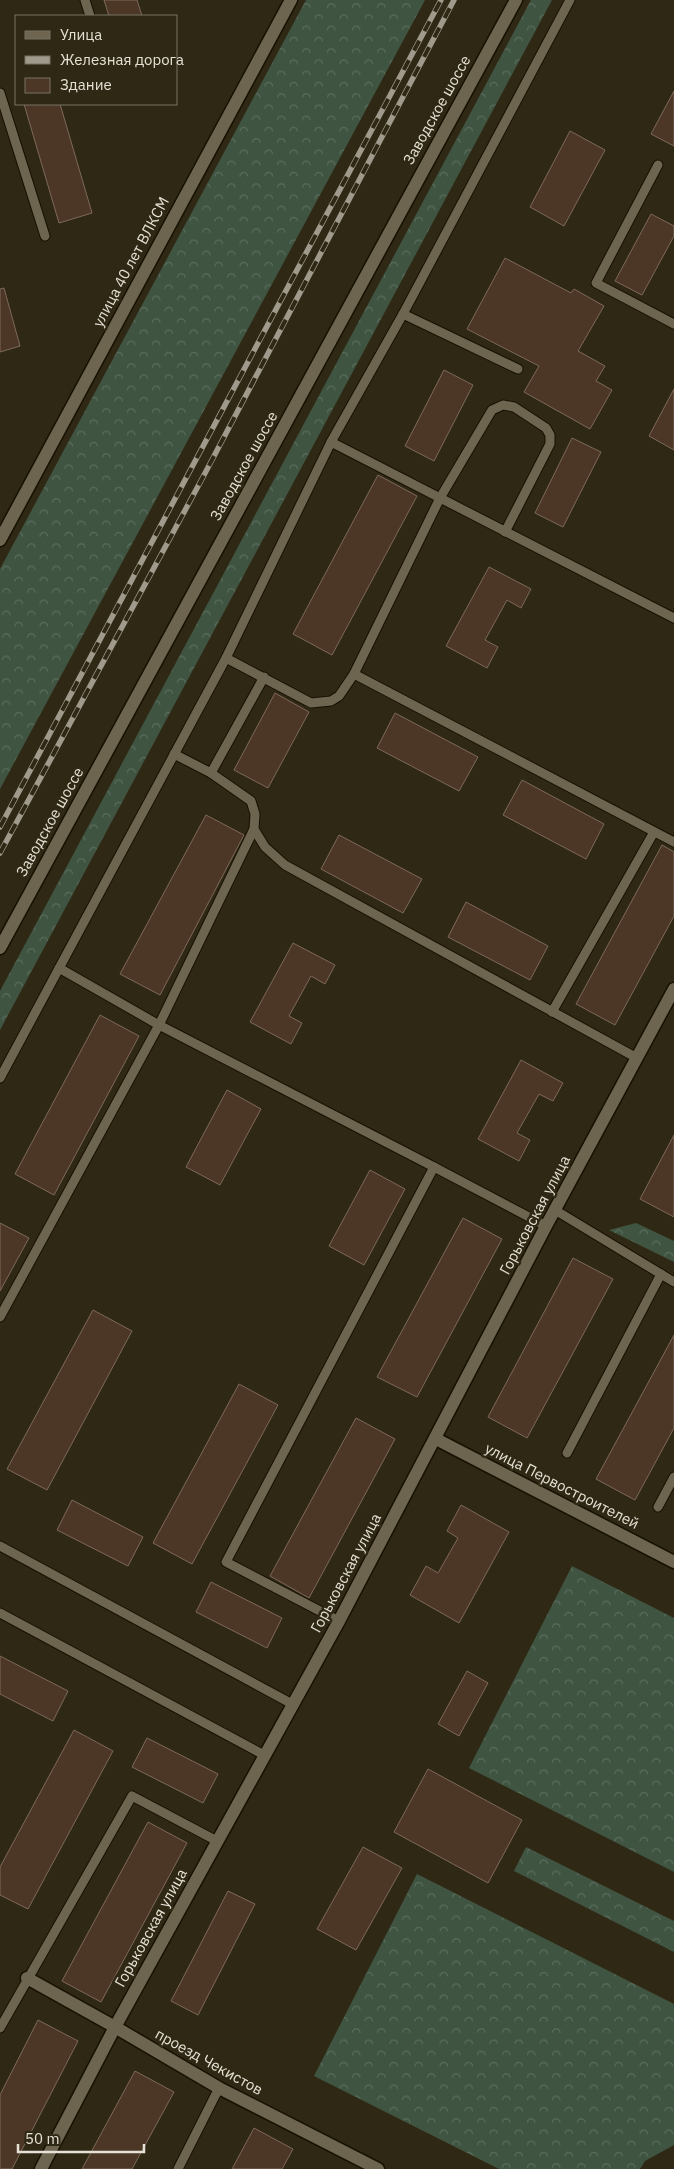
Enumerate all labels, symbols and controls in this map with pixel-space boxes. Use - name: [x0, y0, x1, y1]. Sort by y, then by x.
- legend: [15, 15, 178, 105]
- text: Улица: [60, 25, 102, 44]
- text: Железная дорога: [60, 50, 184, 69]
- street label: Заводское шоссе: [399, 52, 474, 168]
- text: Здание: [60, 75, 112, 94]
- street label: улица 40 лет ВЛКСМ: [88, 193, 173, 330]
- street label: Заводское шоссе: [206, 408, 281, 524]
- street label: Заводское шоссе: [12, 764, 87, 880]
- street label: Горьковская улица: [495, 1152, 574, 1278]
- street label: улица Первостроителей: [482, 1438, 642, 1533]
- street label: Горьковская улица: [306, 1510, 385, 1636]
- street label: Горьковская улица: [110, 1865, 191, 1990]
- street label: проезд Чекистов: [152, 2024, 266, 2099]
- scale bar: [18, 2122, 144, 2154]
- text: 50 m: [25, 2129, 60, 2148]

